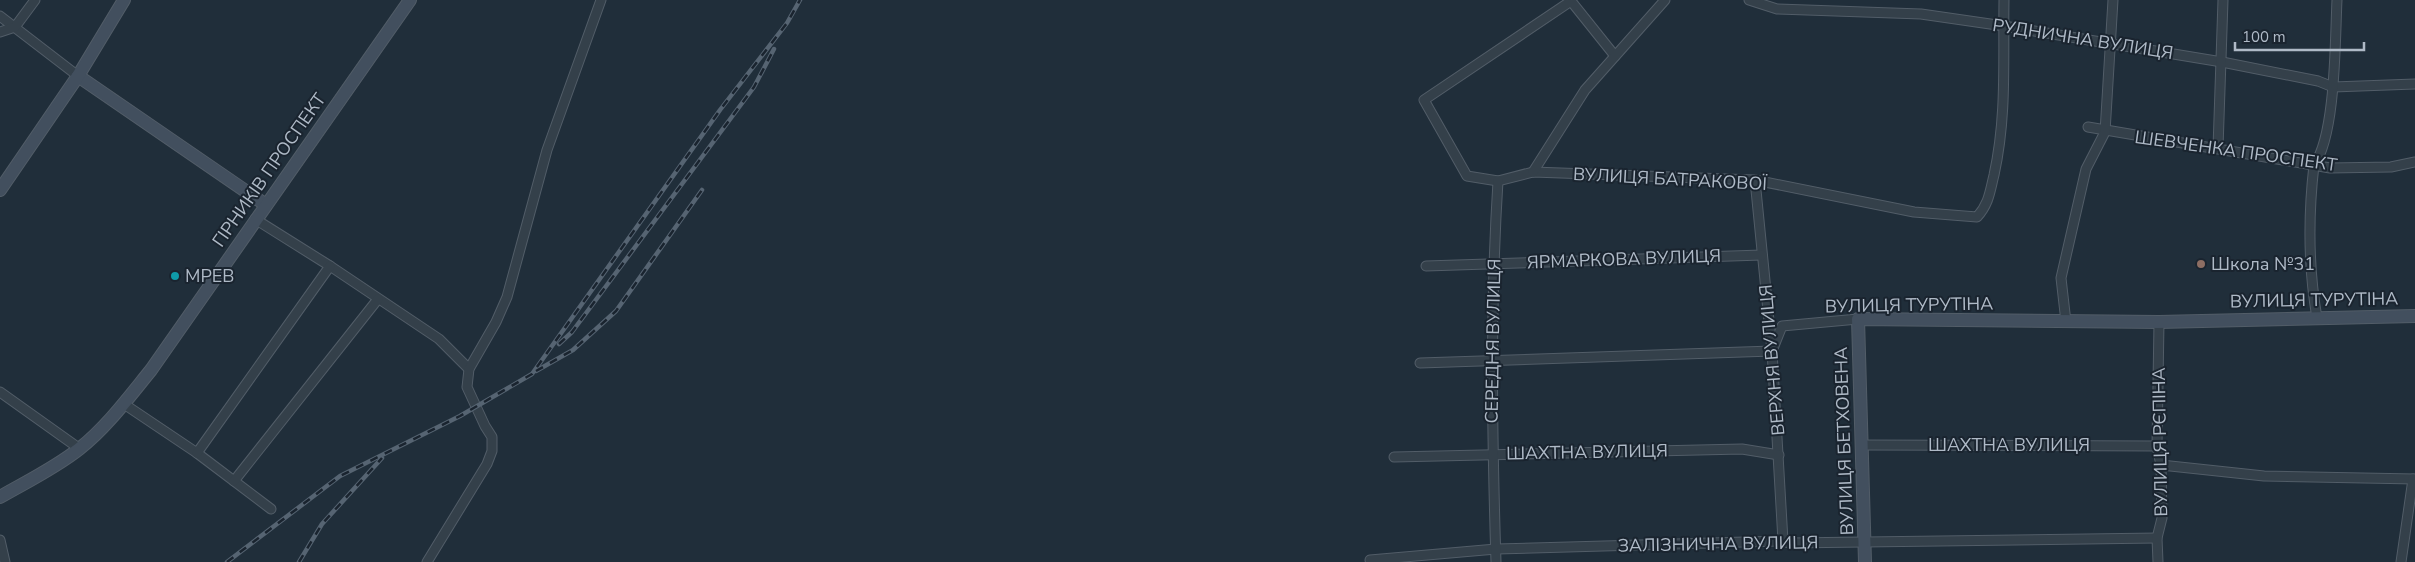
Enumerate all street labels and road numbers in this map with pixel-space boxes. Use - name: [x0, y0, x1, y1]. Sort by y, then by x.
- street label: РУДНИЧНА ВУЛИЦЯ: [1991, 13, 2175, 65]
- street label: ГІРНИКІВ ПРОСПЕКТ: [207, 88, 331, 252]
- street label: ШЕВЧЕНКА ПРОСПЕКТ: [2133, 125, 2339, 177]
- street label: ВУЛИЦЯ БАТРАКОВОЇ: [1572, 162, 1768, 196]
- street label: ЯРМАРКОВА ВУЛИЦЯ: [1526, 244, 1722, 274]
- street label: СЕРЕДНЯ ВУЛИЦЯ: [1480, 258, 1506, 424]
- street label: ВЕРХНЯ ВУЛИЦЯ: [1753, 283, 1791, 437]
- street label: ВУЛИЦЯ ТУРУТІНА: [2230, 287, 2398, 313]
- street label: ВУЛИЦЯ ТУРУТІНА: [1825, 292, 1993, 318]
- street label: ВУЛИЦЯ БЕТХОВЕНА: [1829, 346, 1859, 536]
- street label: ВУЛИЦЯ РЄПІНА: [2147, 367, 2173, 517]
- street label: ШАХТНА ВУЛИЦЯ: [1928, 433, 2090, 457]
- street label: ШАХТНА ВУЛИЦЯ: [1506, 439, 1668, 465]
- street label: ЗАЛІЗНИЧНА ВУЛИЦЯ: [1617, 530, 1819, 558]

